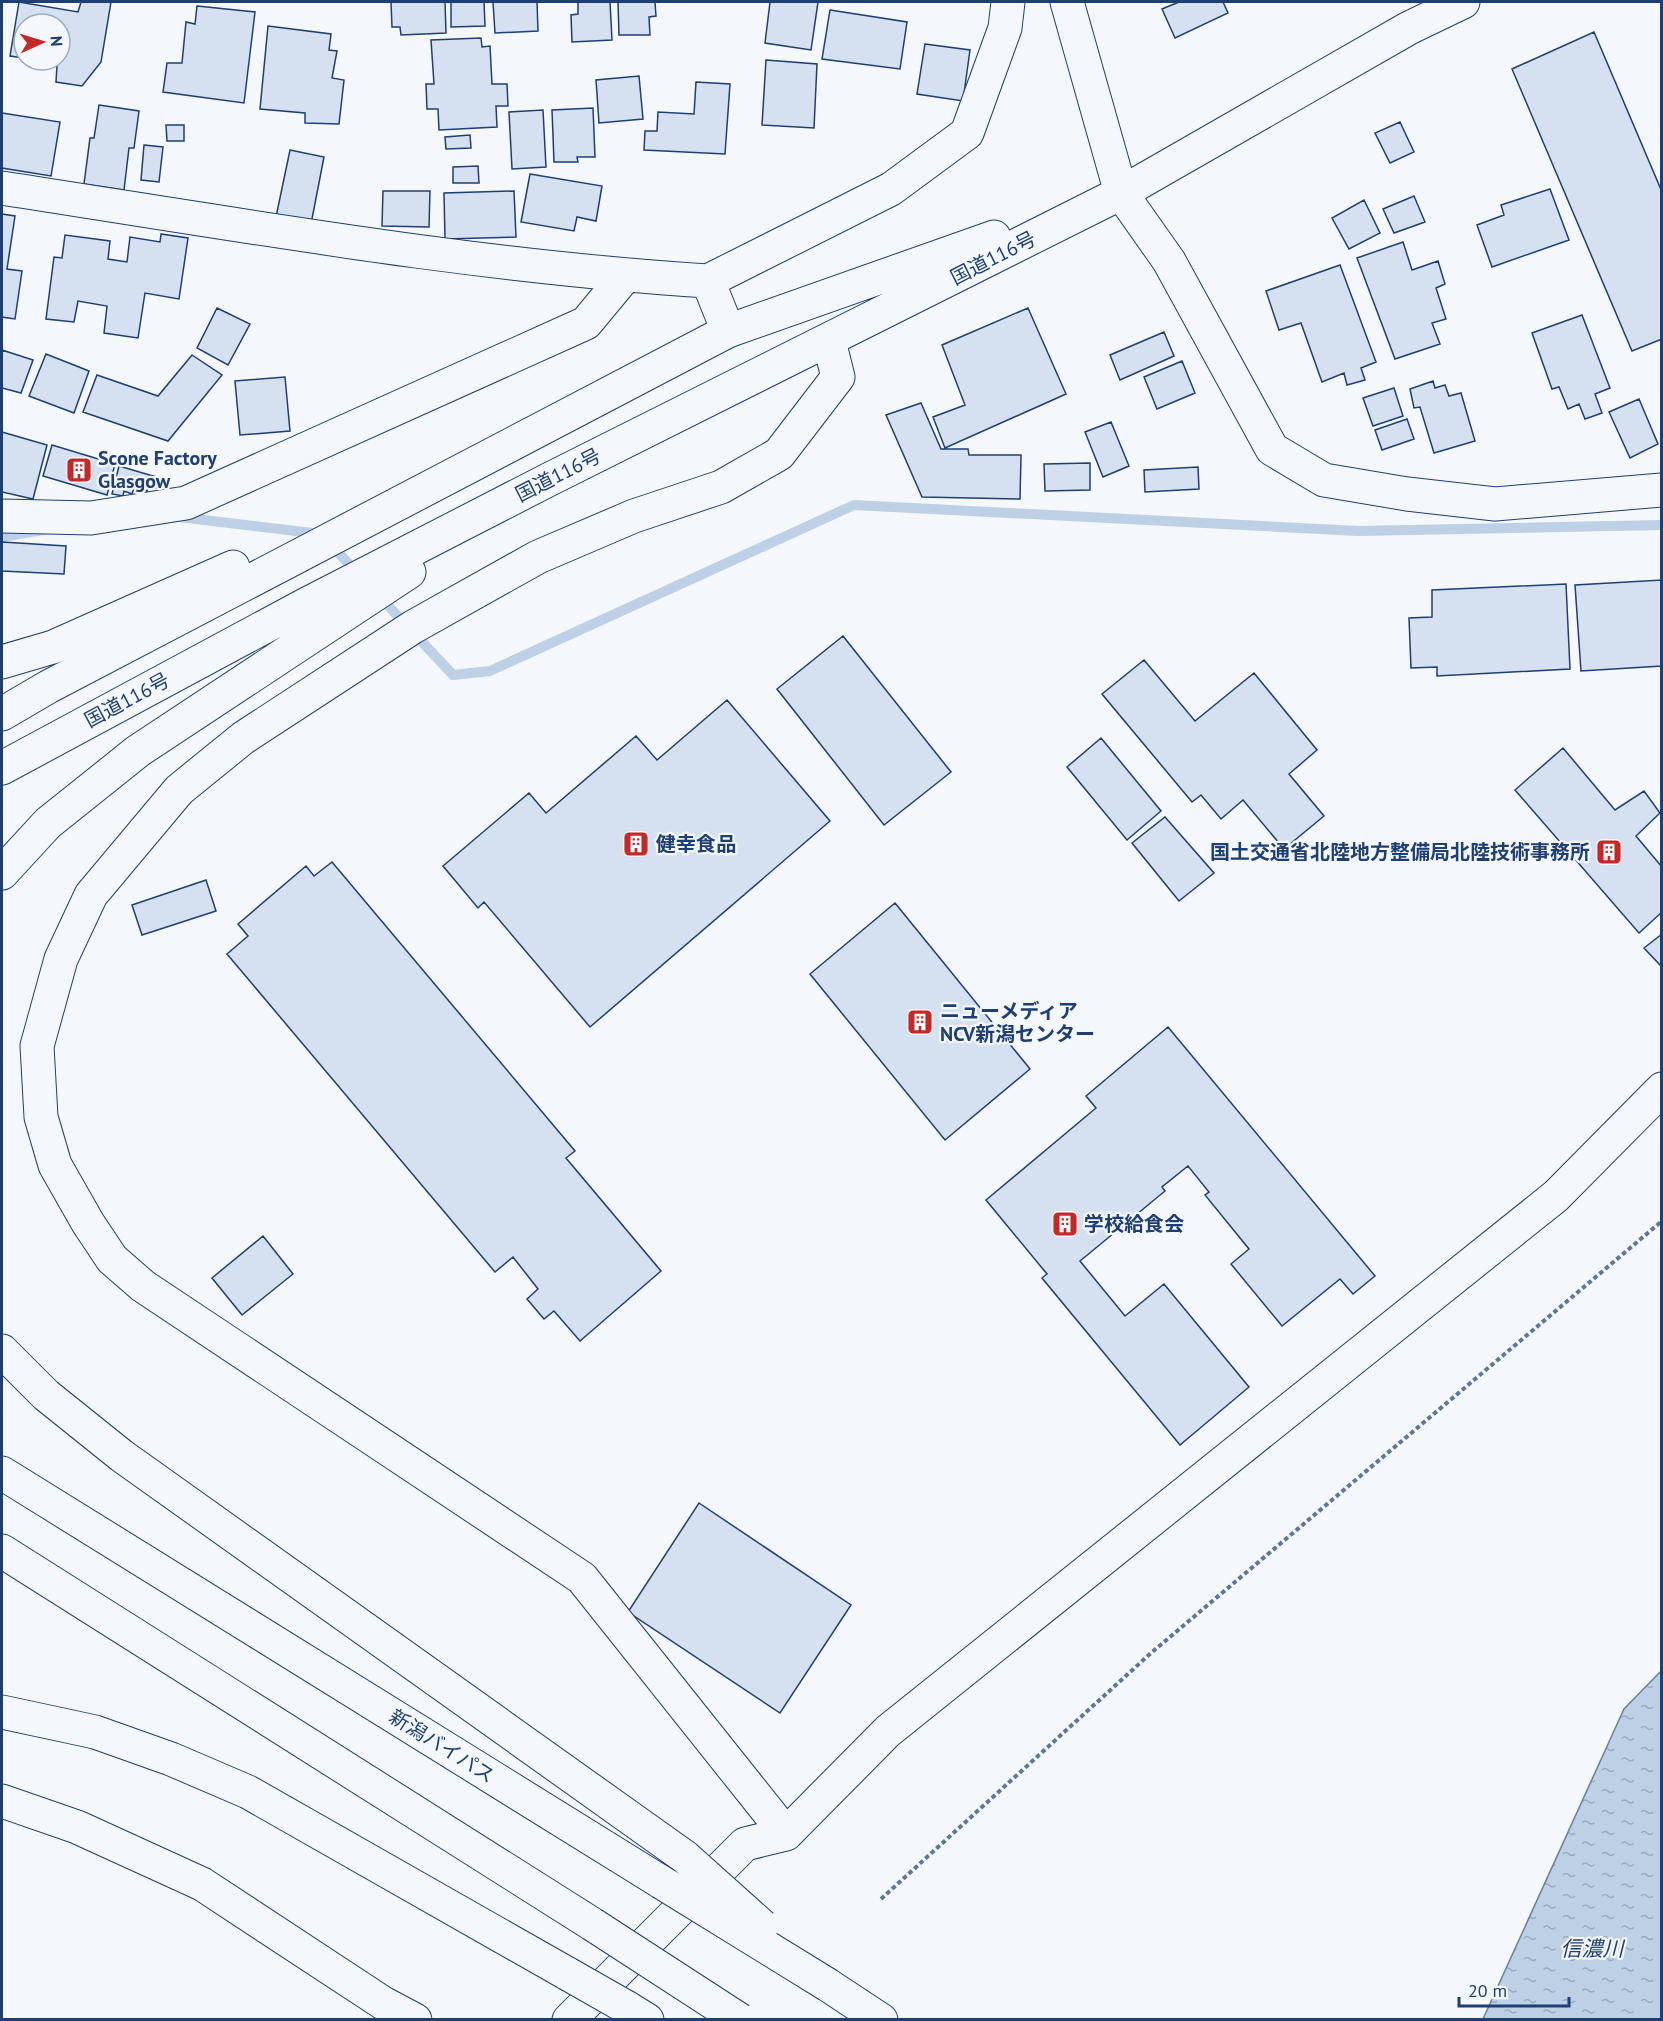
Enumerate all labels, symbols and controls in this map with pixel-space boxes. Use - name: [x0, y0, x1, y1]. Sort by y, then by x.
- north arrow: [12, 12, 72, 72]
- text: N: [47, 35, 67, 47]
- street label: 国道116号: [946, 225, 1040, 291]
- street label: 国道116号: [511, 442, 605, 508]
- place label: Scone Factory Glasgow: [98, 445, 217, 494]
- building icon: Scone Factory Glasgow: [64, 455, 94, 485]
- street label: 国道116号: [80, 667, 174, 733]
- building icon: 健幸食品: [621, 829, 651, 859]
- place label: 健幸食品: [656, 831, 736, 857]
- building icon: 国土交通省北陸地方整備局北陸技術事務所: [1594, 837, 1624, 867]
- place label: 国土交通省北陸地方整備局北陸技術事務所: [1210, 839, 1590, 865]
- place label: ニューメディア NCV新潟センター: [940, 998, 1095, 1047]
- building icon: ニューメディア NCV新潟センター: [905, 1007, 935, 1037]
- building icon: 学校給食会: [1050, 1209, 1080, 1239]
- place label: 学校給食会: [1084, 1211, 1184, 1237]
- street label: 新潟バイパス: [384, 1703, 500, 1789]
- water label: 信濃川: [1561, 1935, 1625, 1962]
- scale bar: [1459, 1970, 1568, 2008]
- text: 20 m: [1468, 1979, 1507, 2002]

